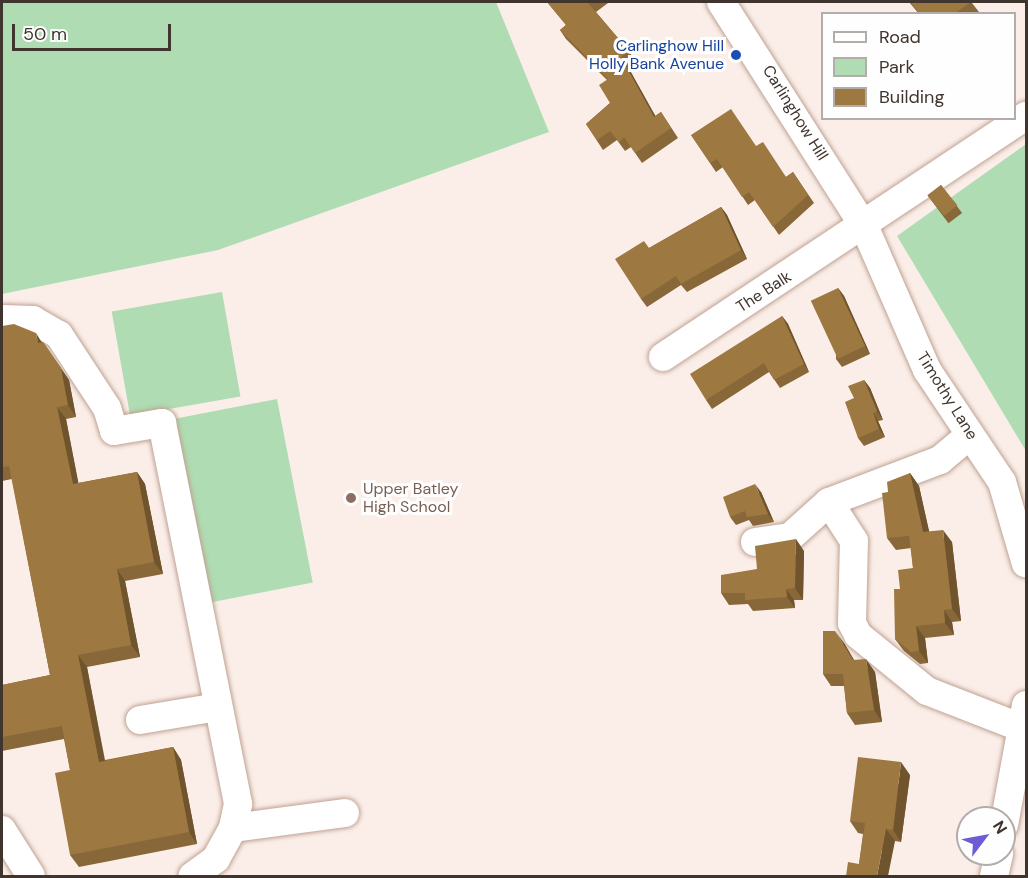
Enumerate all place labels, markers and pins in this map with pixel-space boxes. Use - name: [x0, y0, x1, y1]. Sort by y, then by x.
- place label: Carlinghow Hill Holly Bank Avenue: [589, 36, 724, 74]
- marker: Carlinghow Hill Holly Bank Avenue: [729, 48, 743, 62]
- place label: Upper Batley High School: [363, 479, 458, 517]
- marker: Upper Batley High School: [344, 491, 358, 505]

